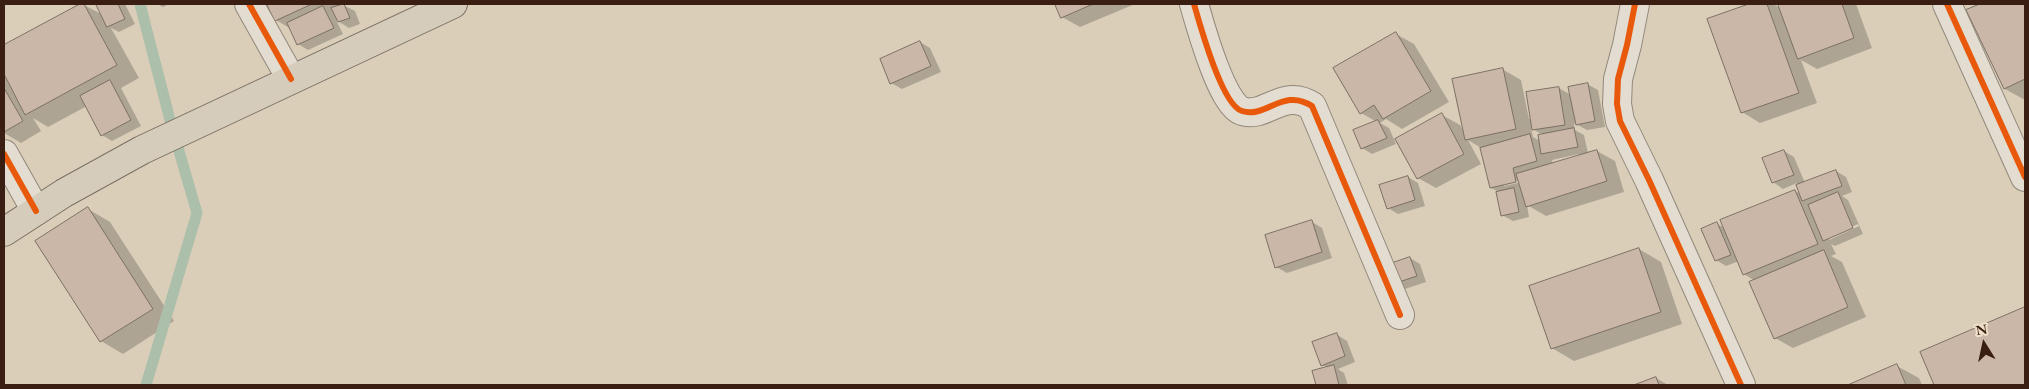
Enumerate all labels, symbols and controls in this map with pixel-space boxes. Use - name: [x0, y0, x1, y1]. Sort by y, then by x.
- north arrow: [1959, 319, 2009, 369]
- text: N: [1974, 319, 1989, 339]

